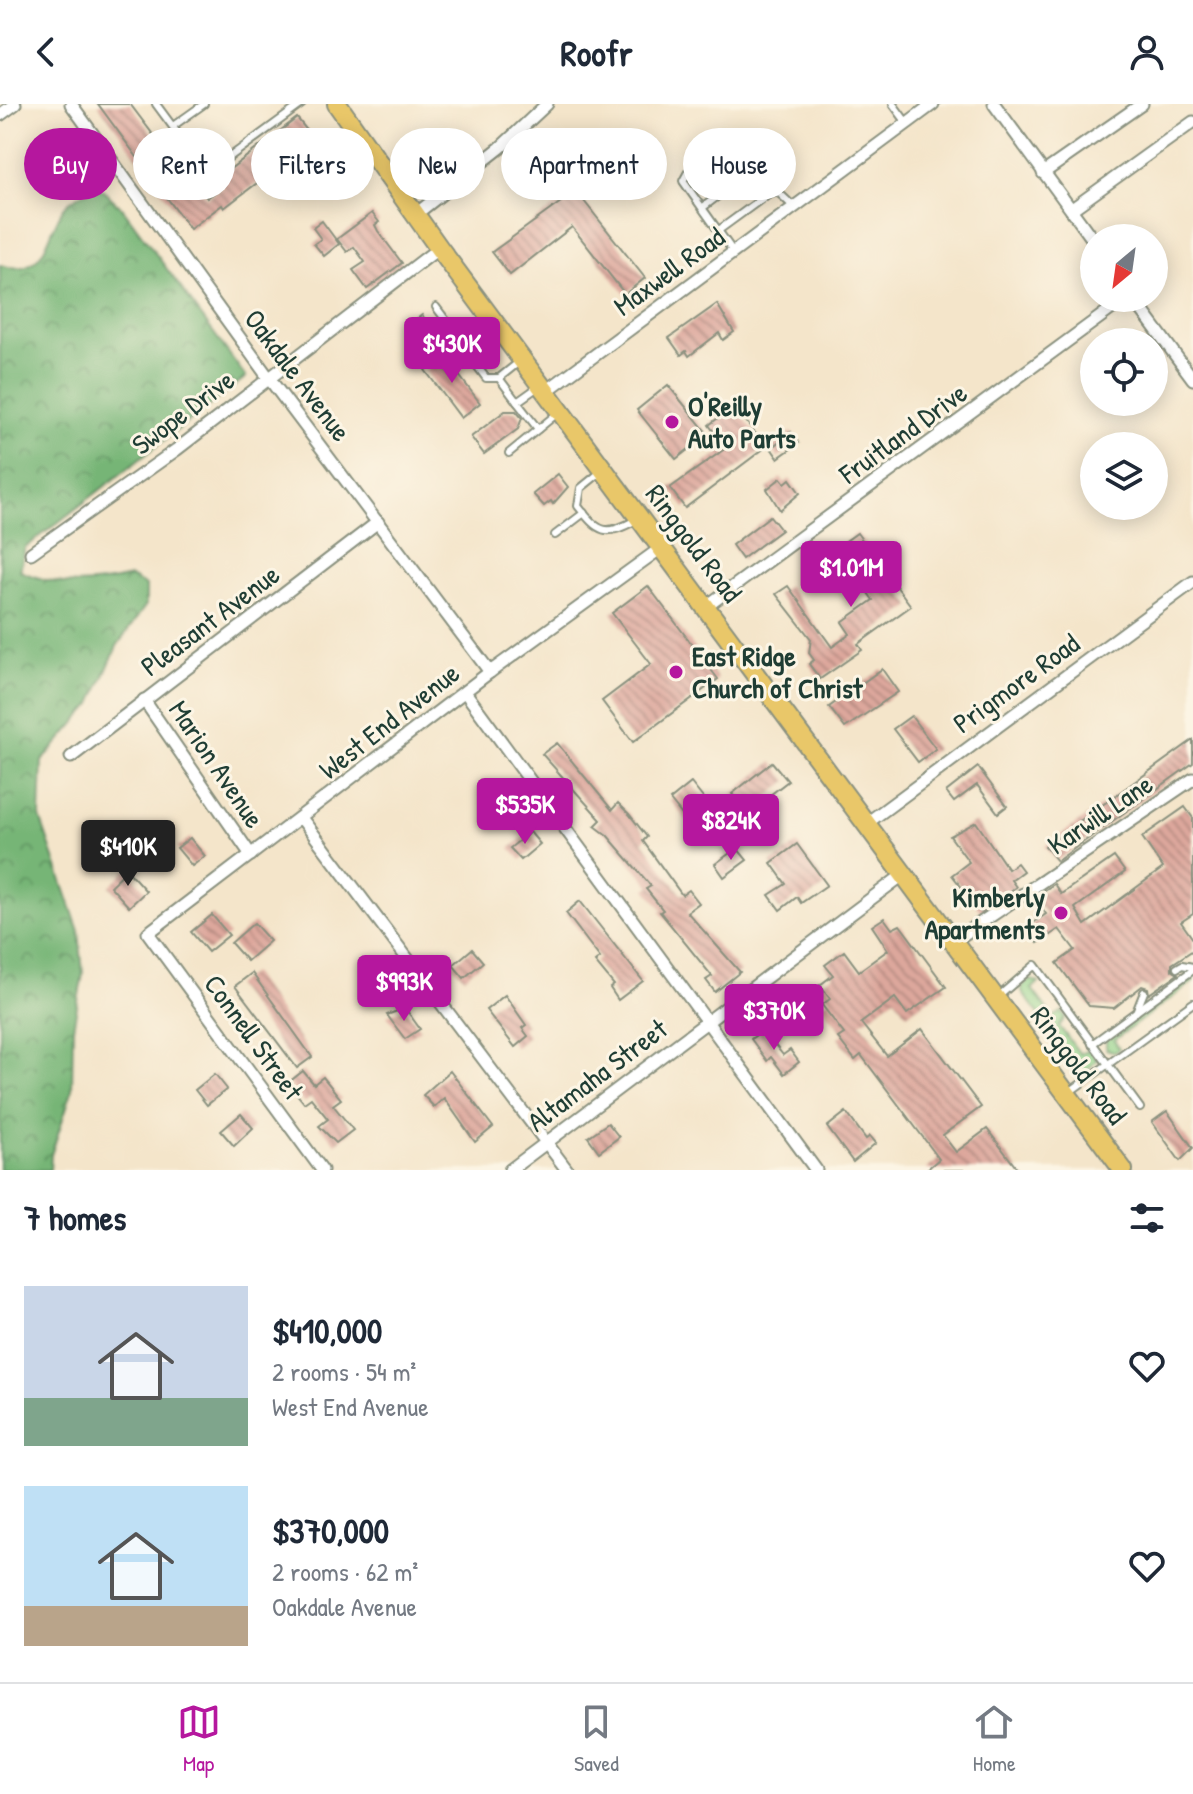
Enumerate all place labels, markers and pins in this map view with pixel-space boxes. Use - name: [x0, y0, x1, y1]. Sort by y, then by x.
- pin: $430K: [396, 317, 508, 385]
- place label: O'Reilly Auto Parts: [688, 387, 796, 457]
- marker: O'Reilly Auto Parts: [663, 413, 681, 431]
- pin: $1.01M: [786, 541, 916, 609]
- place label: East Ridge Church of Christ: [692, 637, 864, 707]
- marker: East Ridge Church of Christ: [667, 663, 685, 681]
- pin: $535K: [469, 778, 581, 846]
- pin: $824K: [675, 794, 787, 862]
- pin: $410K: [72, 820, 184, 888]
- place label: Kimberly Apartments: [925, 878, 1045, 949]
- marker: Kimberly Apartments: [1052, 904, 1070, 922]
- pin: $993K: [348, 955, 460, 1023]
- pin: $370K: [718, 984, 830, 1052]

